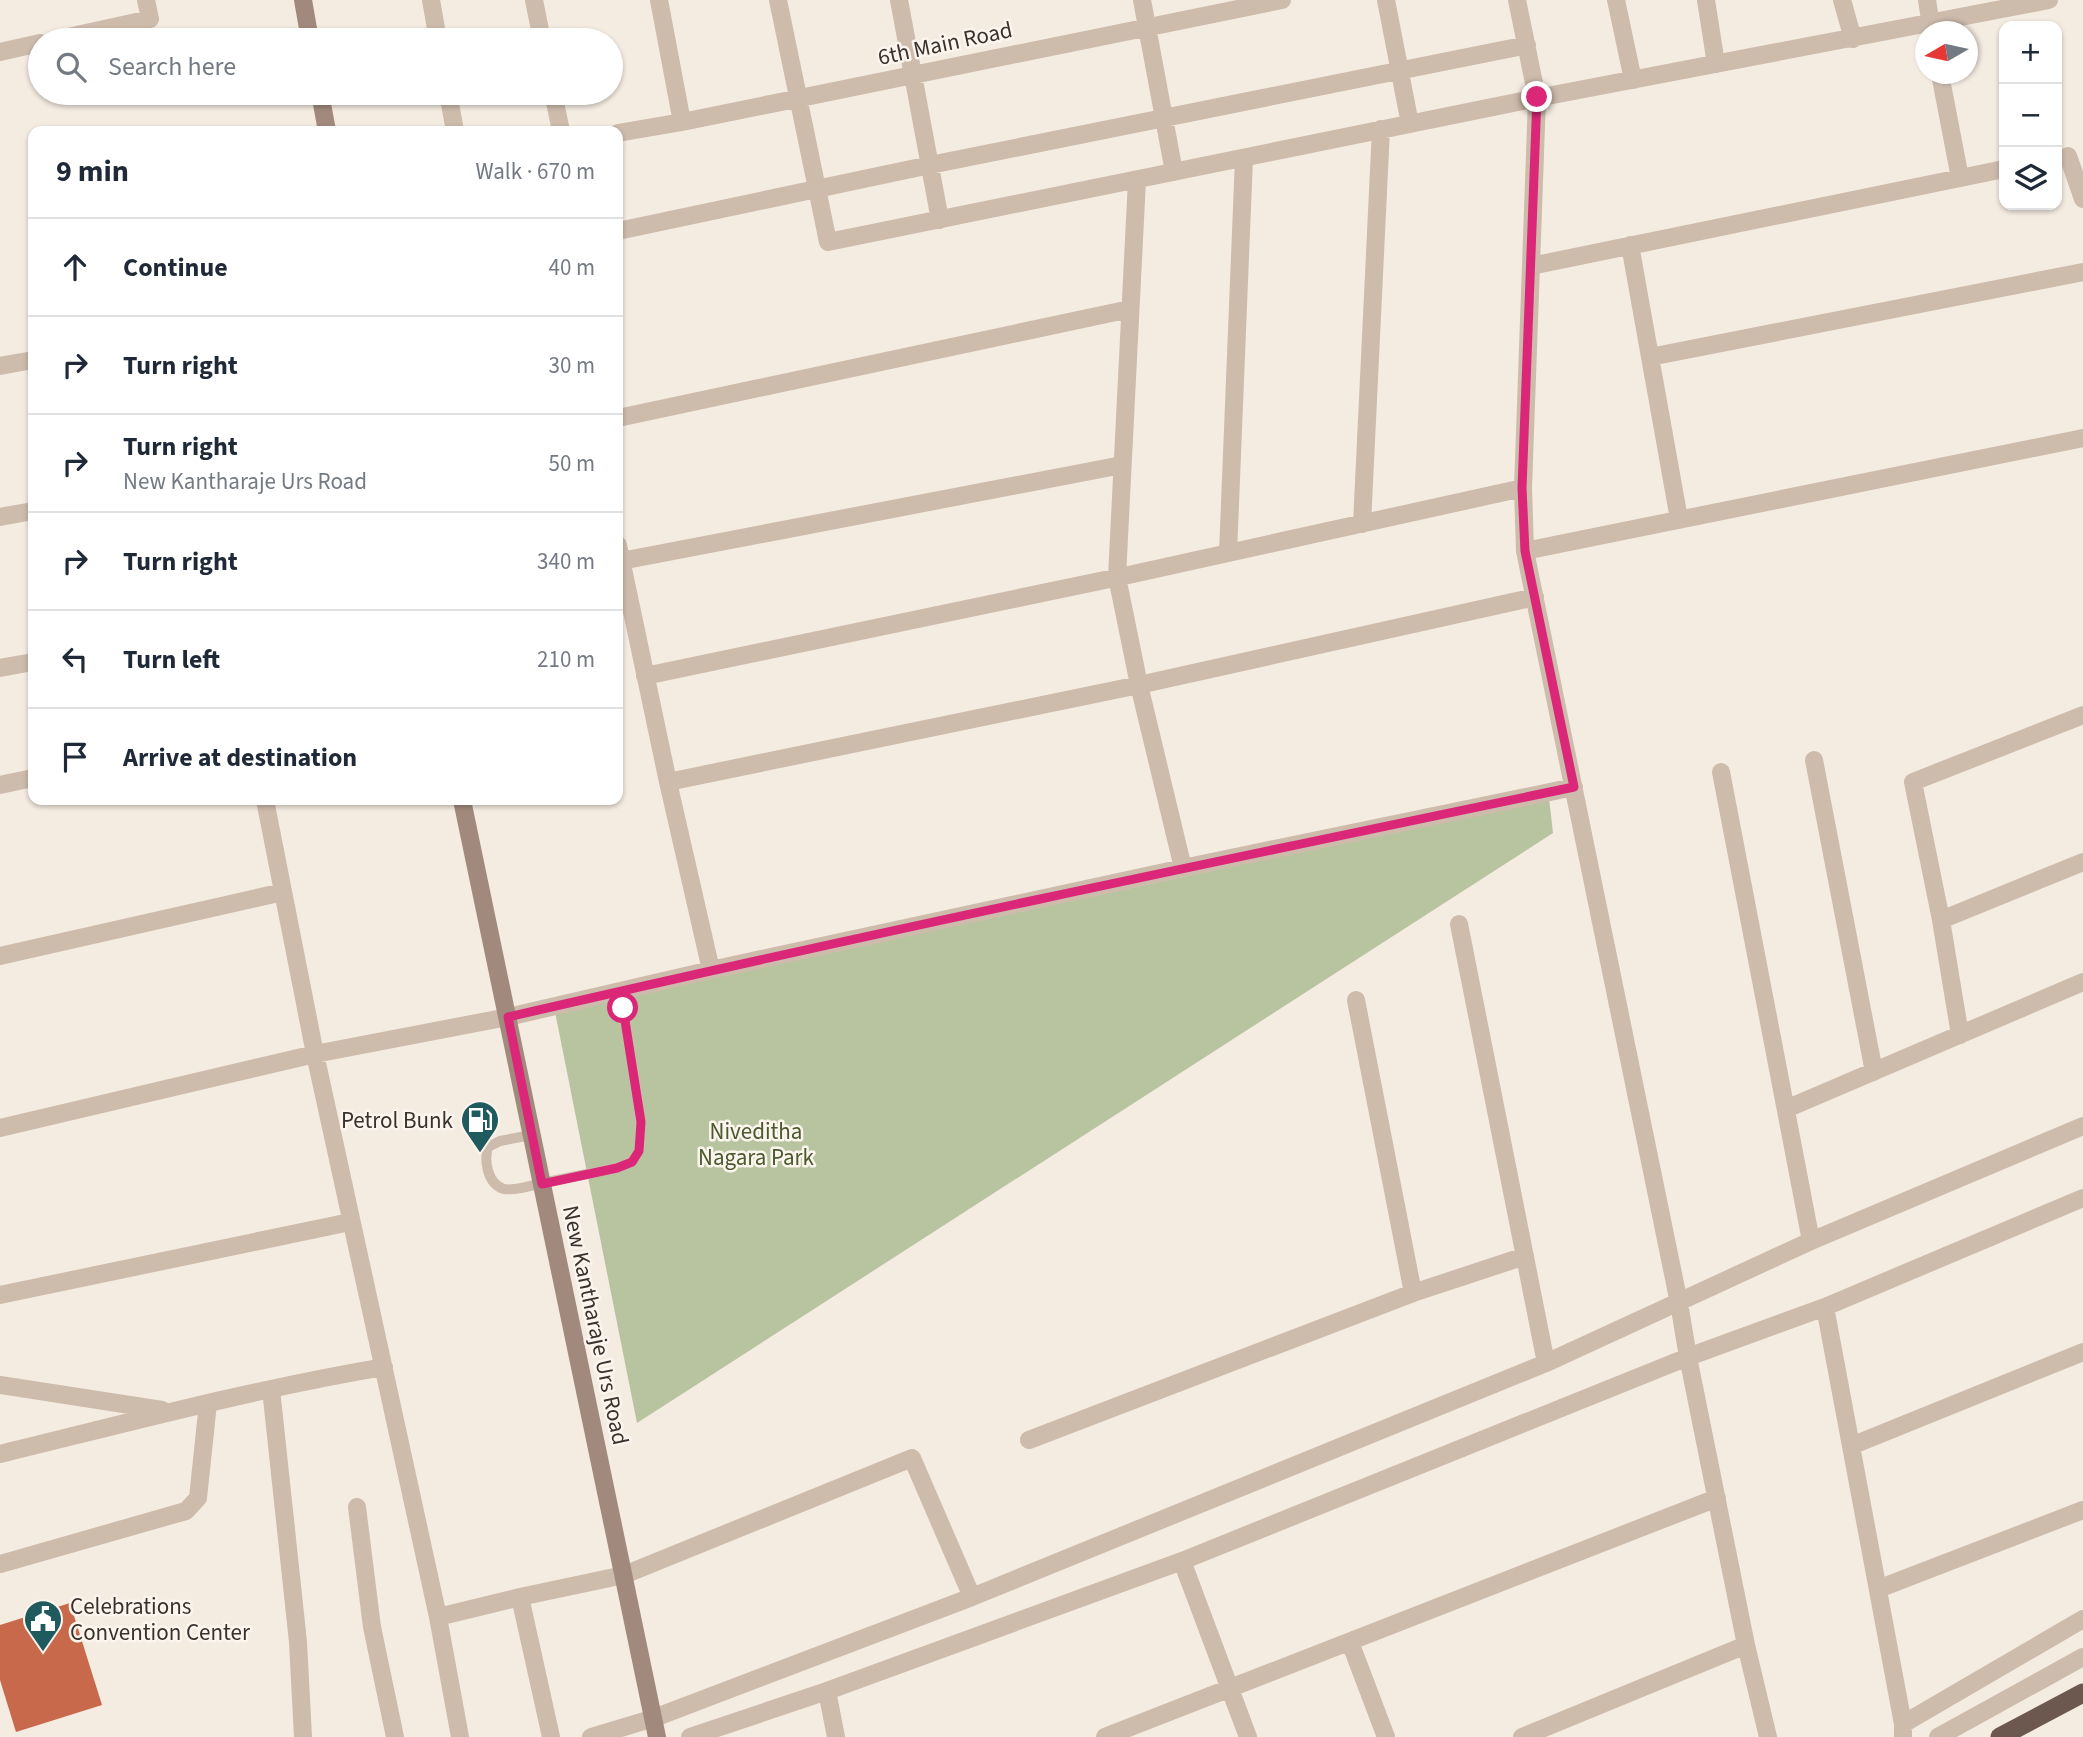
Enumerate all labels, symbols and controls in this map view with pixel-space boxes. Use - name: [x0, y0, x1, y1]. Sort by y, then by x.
- street label: 6th Main Road: [875, 13, 1015, 74]
- north arrow: [1915, 21, 1978, 84]
- map controls: [1999, 21, 2062, 210]
- button: +: [1999, 21, 2062, 84]
- search box: [28, 28, 623, 105]
- icon: search: [52, 48, 90, 86]
- text: Search here: [108, 48, 236, 85]
- route end: [1521, 81, 1552, 112]
- button: −: [1999, 84, 2062, 147]
- button: layers: [1999, 147, 2062, 210]
- text: 9 min: [56, 150, 129, 193]
- text: Walk · 670 m: [476, 155, 595, 188]
- icon: ahead: [56, 248, 94, 286]
- text: Continue: [123, 249, 228, 286]
- text: 40 m: [548, 251, 595, 284]
- icon: right: [56, 346, 94, 384]
- text: Turn right: [123, 347, 238, 384]
- text: 30 m: [548, 349, 595, 382]
- text: Turn right: [123, 428, 238, 465]
- icon: right: [56, 444, 94, 482]
- text: 50 m: [548, 447, 595, 480]
- text: New Kantharaje Urs Road: [123, 465, 367, 498]
- icon: right: [56, 542, 94, 580]
- text: Turn right: [123, 543, 238, 580]
- text: 340 m: [537, 545, 595, 578]
- icon: left: [56, 640, 94, 678]
- text: Turn left: [123, 641, 220, 678]
- text: 210 m: [537, 643, 595, 676]
- icon: arrive: [56, 738, 94, 776]
- text: Arrive at destination: [123, 739, 357, 776]
- route start: [607, 992, 638, 1023]
- fuel station icon: Petrol Bunk: [459, 1099, 501, 1154]
- place label: Petrol Bunk: [341, 1104, 454, 1137]
- park label: Niveditha Nagara Park: [698, 1115, 815, 1174]
- street label: New Kantharaje Urs Road: [554, 1202, 637, 1448]
- place label: Celebrations Convention Center: [70, 1590, 251, 1649]
- public building icon: Celebrations Convention Center: [22, 1598, 64, 1653]

